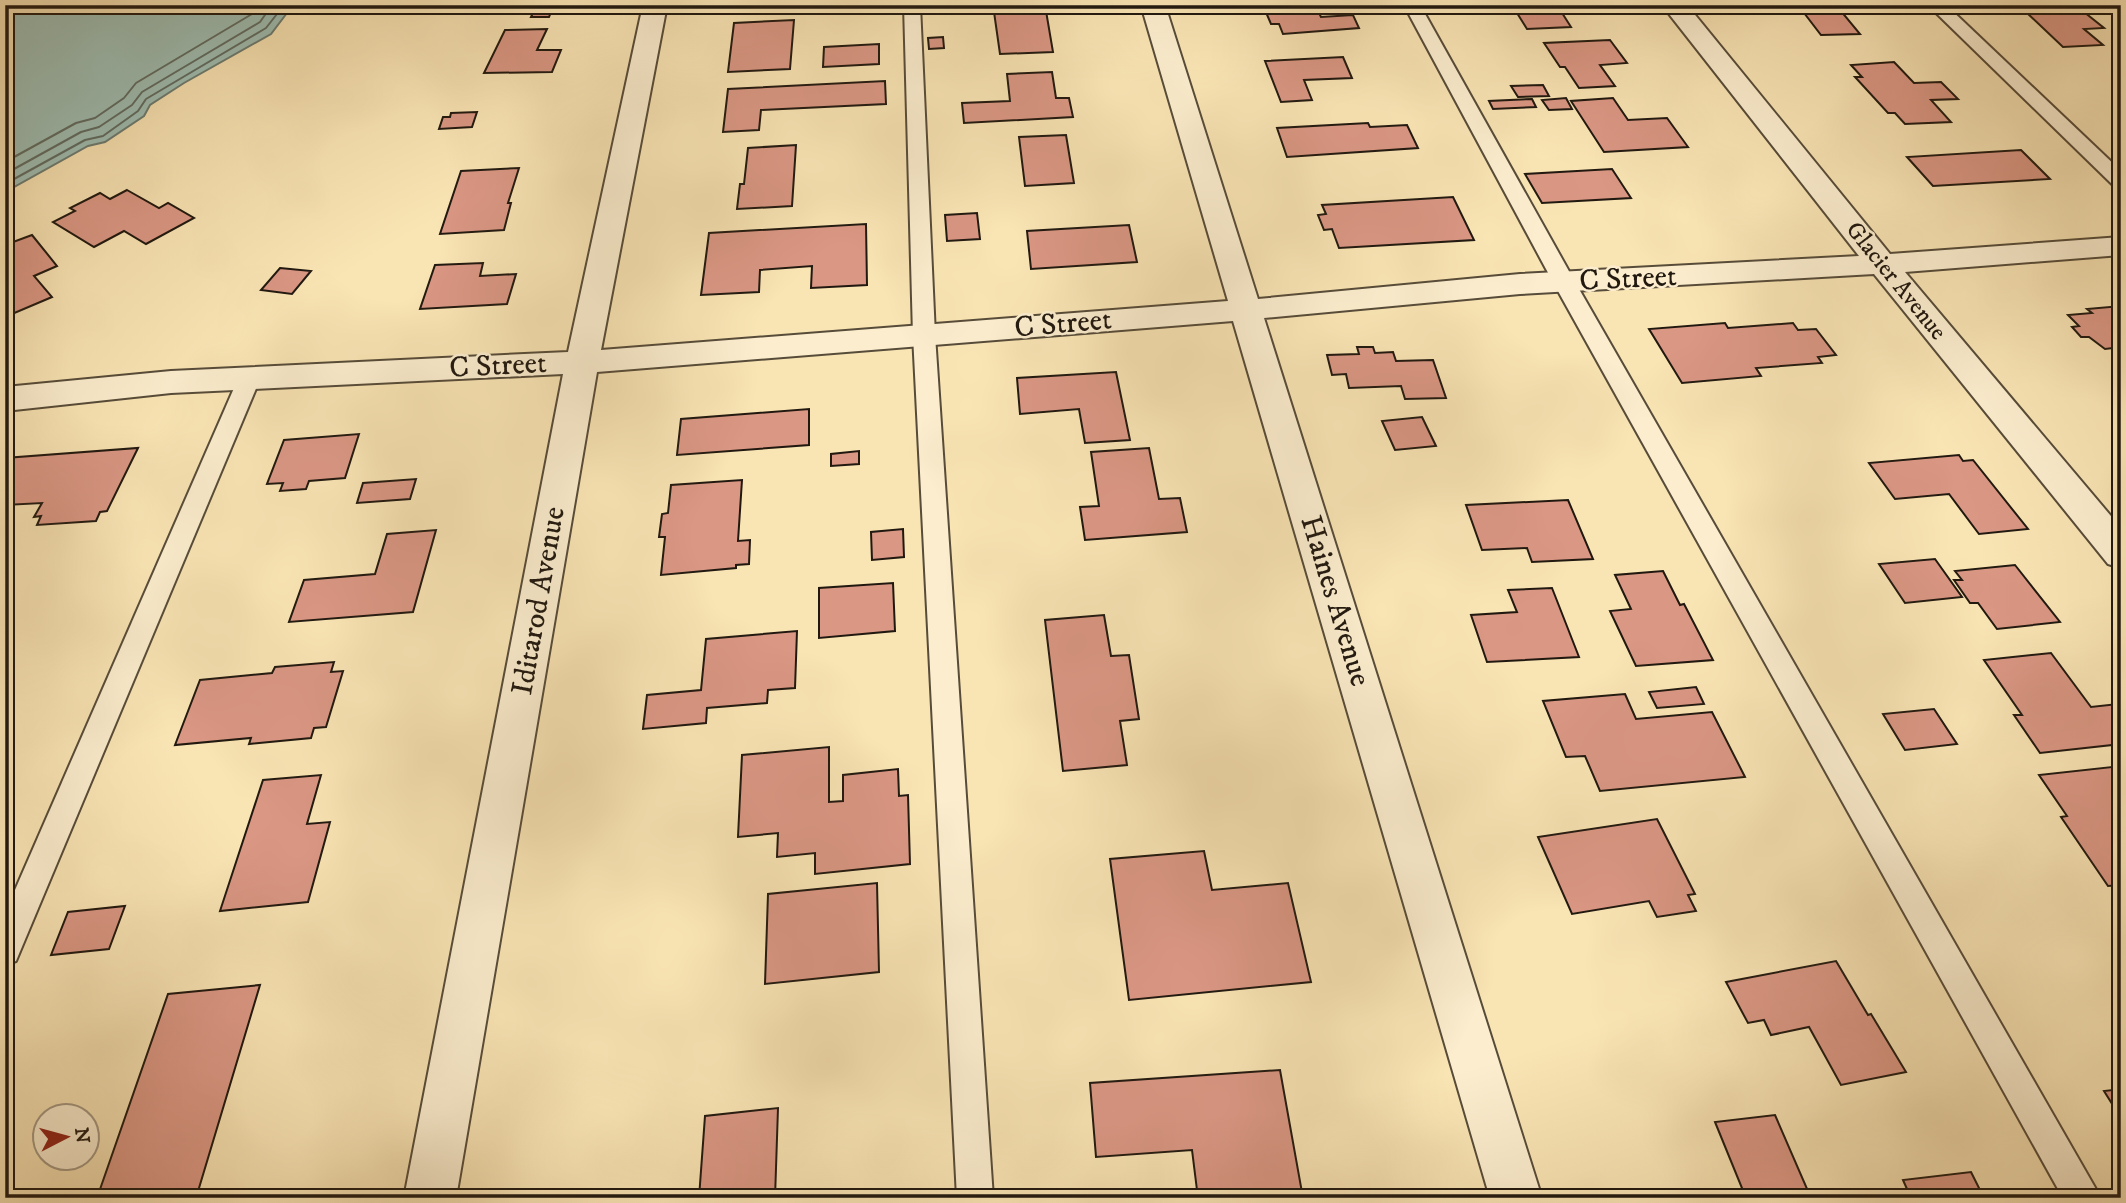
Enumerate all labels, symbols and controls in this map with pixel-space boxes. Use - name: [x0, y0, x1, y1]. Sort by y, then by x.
- street label: Glacier Avenue: [1839, 216, 1953, 346]
- street label: C Street: [1578, 258, 1678, 300]
- street label: C Street: [1013, 301, 1113, 347]
- street label: C Street: [448, 345, 548, 387]
- street label: Iditarod Avenue: [504, 504, 574, 698]
- street label: Haines Avenue: [1291, 511, 1379, 691]
- north arrow: [32, 1102, 102, 1172]
- text: N: [69, 1126, 94, 1145]

